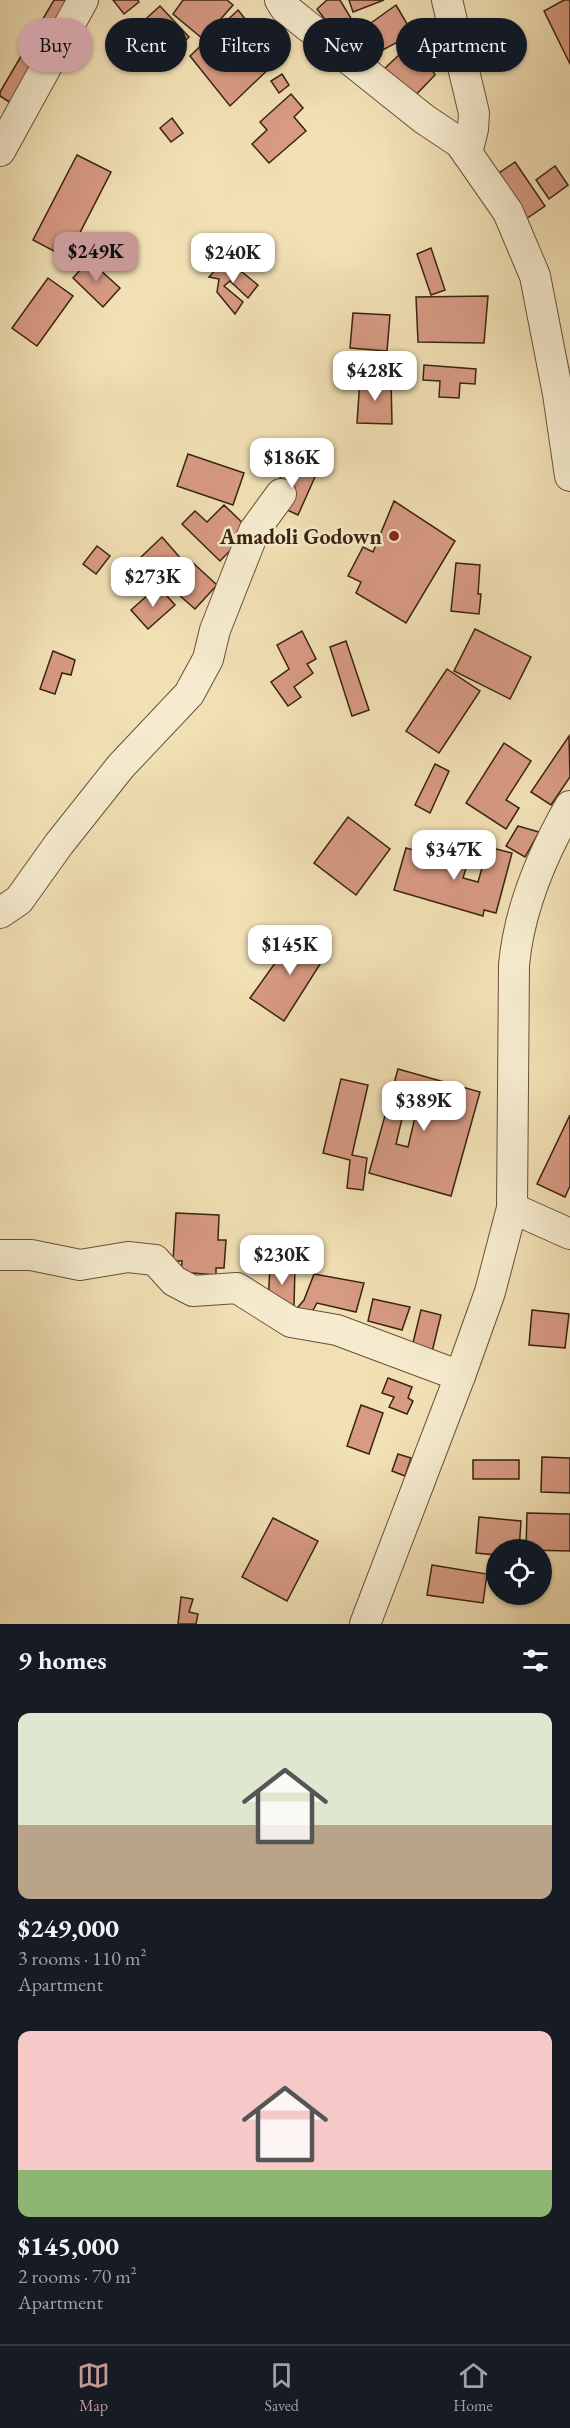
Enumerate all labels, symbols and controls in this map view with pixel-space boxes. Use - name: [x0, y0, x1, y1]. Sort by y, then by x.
- chip: Buy: [18, 18, 93, 72]
- chip: Rent: [105, 18, 187, 72]
- chip: Filters: [199, 18, 291, 72]
- chip: New: [303, 18, 384, 72]
- chip: Apartment: [396, 18, 527, 72]
- pin: $249K: [54, 232, 138, 283]
- pin: $240K: [191, 233, 275, 284]
- text: $249K: [68, 238, 124, 264]
- text: $240K: [205, 239, 261, 265]
- pin: $428K: [333, 351, 417, 402]
- text: $428K: [347, 357, 403, 383]
- pin: $186K: [250, 438, 334, 489]
- text: $186K: [264, 444, 320, 470]
- place label: Amadoli Godown: [219, 522, 383, 551]
- marker: Amadoli Godown: [387, 529, 401, 543]
- pin: $273K: [111, 557, 195, 608]
- text: $273K: [125, 563, 181, 589]
- pin: $347K: [412, 830, 496, 881]
- text: $347K: [426, 836, 482, 862]
- pin: $145K: [248, 925, 332, 976]
- text: $145K: [262, 931, 318, 957]
- pin: $389K: [382, 1081, 466, 1132]
- text: $389K: [396, 1087, 452, 1113]
- pin: $230K: [240, 1235, 324, 1286]
- text: $230K: [254, 1241, 310, 1267]
- map controls: [486, 1539, 552, 1605]
- button: locate: [486, 1539, 552, 1605]
- text: 9 homes: [18, 1643, 107, 1677]
- icon: filters: [519, 1644, 552, 1677]
- icon: home: [231, 1752, 339, 1860]
- text: $249,000: [18, 1911, 119, 1945]
- text: 3 rooms · 110 m²: [18, 1945, 146, 1971]
- text: Apartment: [18, 1971, 103, 1997]
- icon: home: [231, 2070, 339, 2178]
- text: $145,000: [18, 2229, 119, 2263]
- text: 2 rooms · 70 m²: [18, 2263, 137, 2289]
- text: Apartment: [18, 2289, 103, 2315]
- tab: Map: [77, 2359, 110, 2416]
- tab: Saved: [265, 2359, 299, 2416]
- tab: Home: [453, 2359, 493, 2416]

